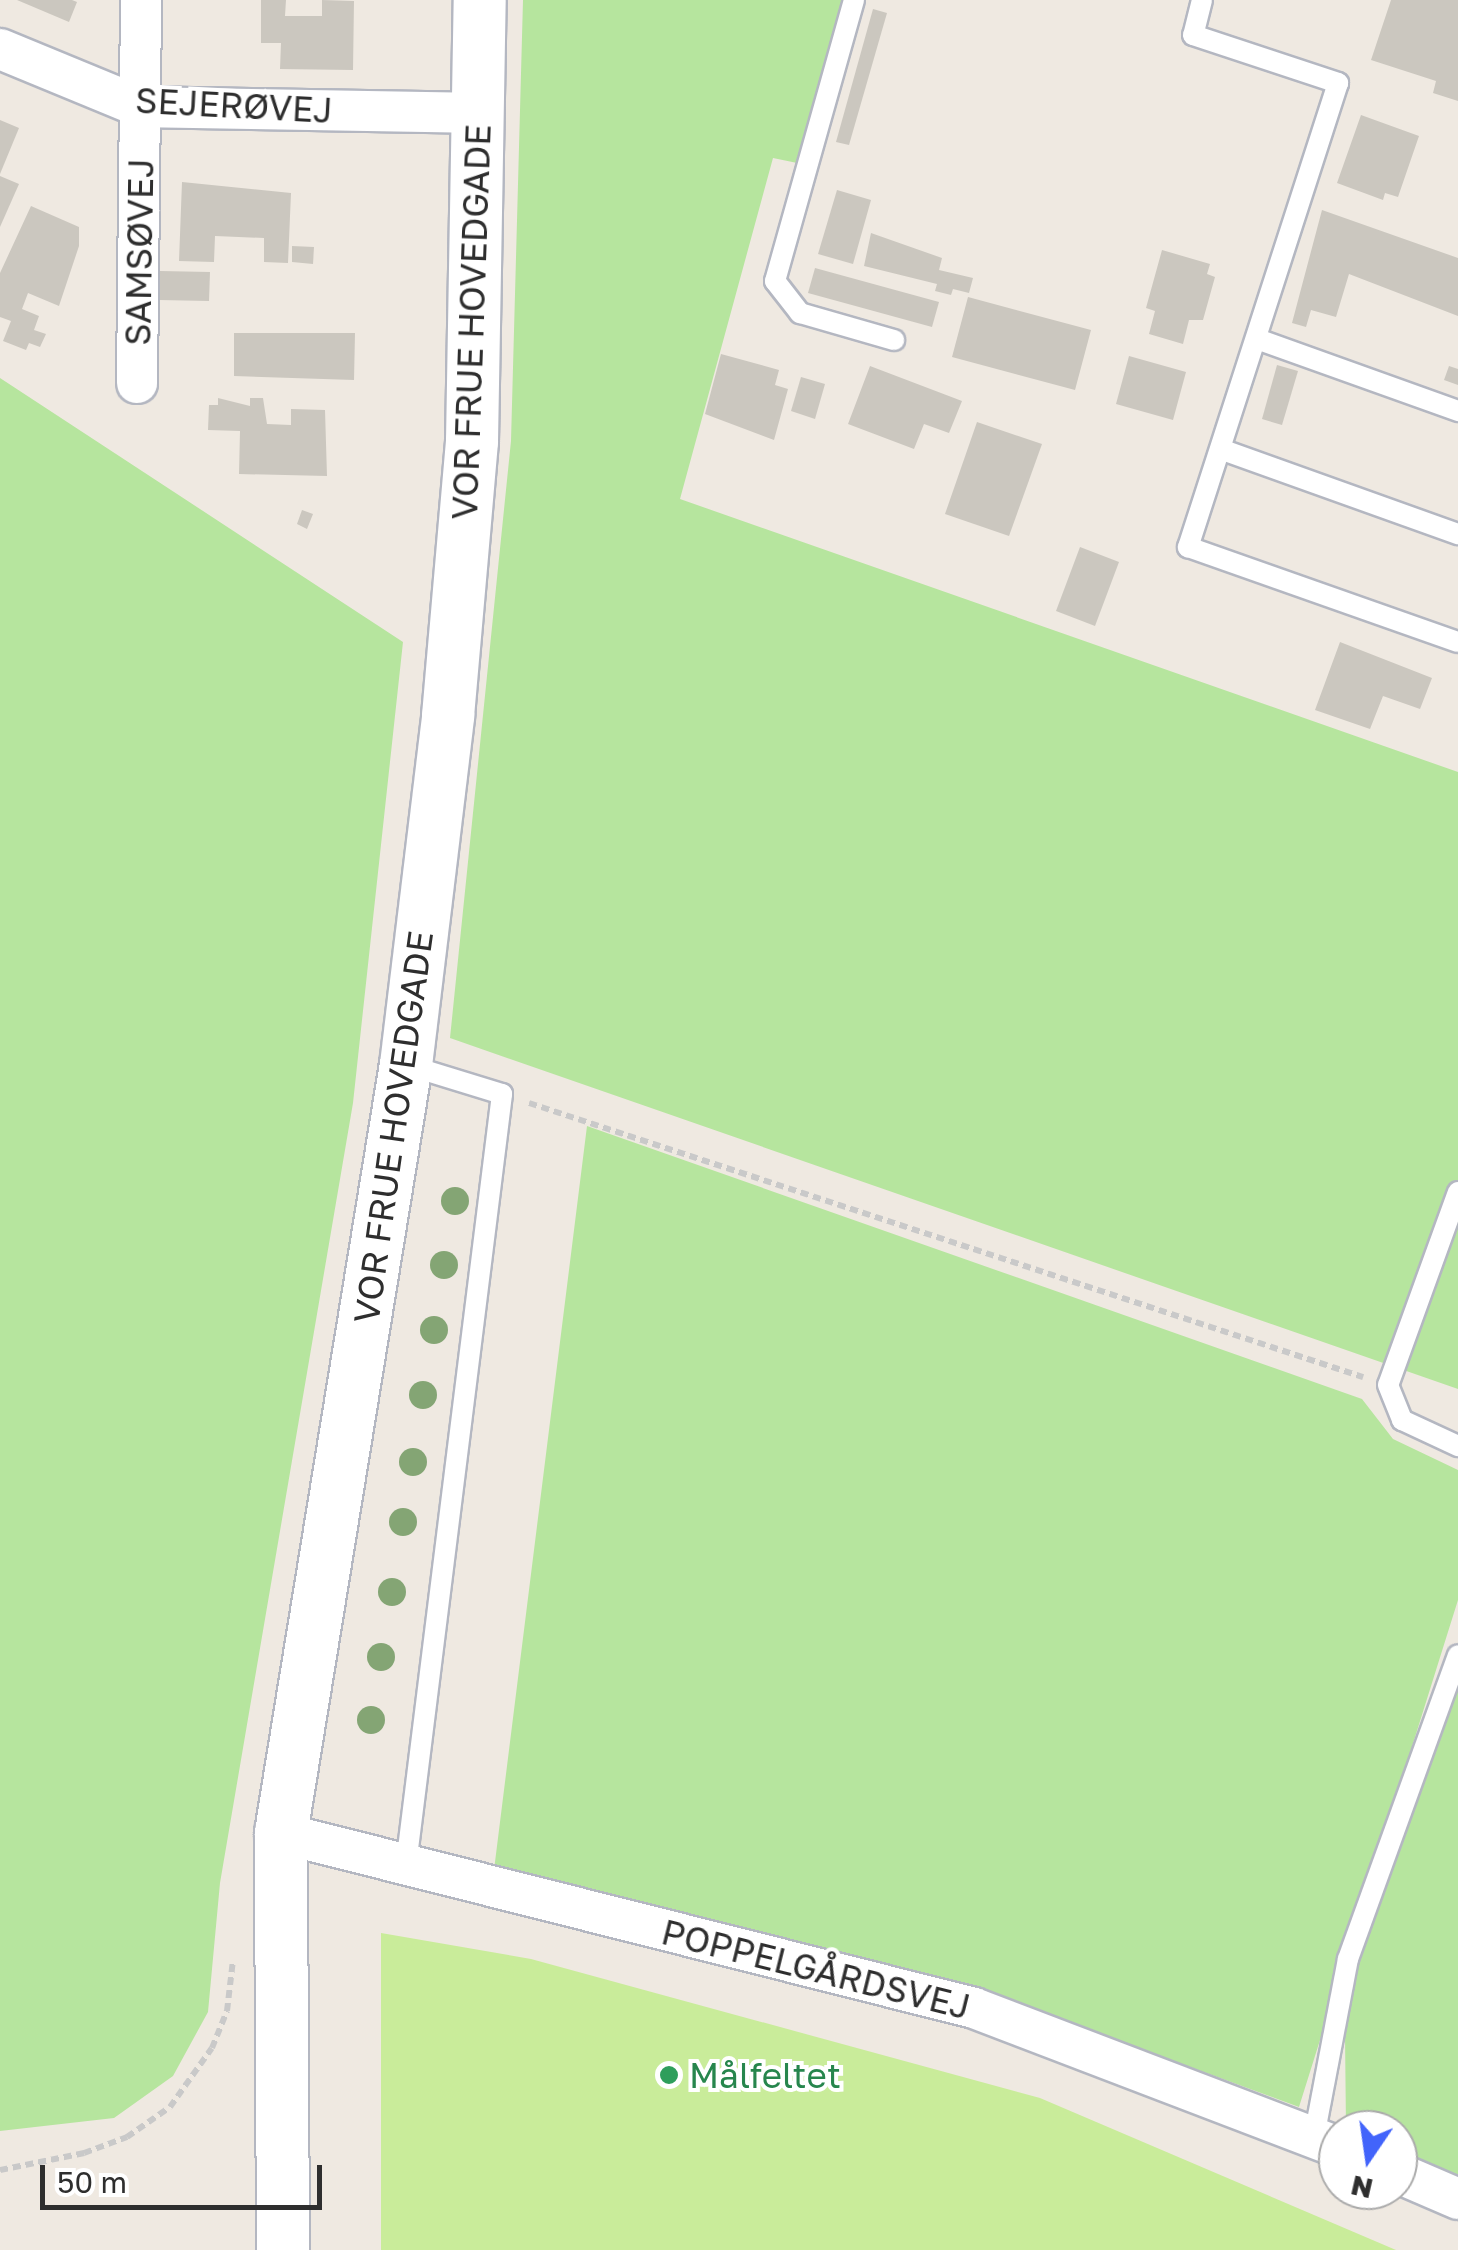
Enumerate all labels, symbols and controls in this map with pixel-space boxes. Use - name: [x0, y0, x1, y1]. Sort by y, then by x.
- street label: SEJERØVEJ: [134, 79, 334, 131]
- street label: VOR FRUE HOVEDGADE: [443, 124, 499, 520]
- street label: SAMSØVEJ: [116, 158, 162, 346]
- street label: VOR FRUE HOVEDGADE: [345, 928, 441, 1326]
- street label: POPPELGÅRDSVEJ: [657, 1910, 975, 2028]
- place label: Målfeltet: [689, 2054, 841, 2096]
- marker: Målfeltet: [658, 2064, 680, 2086]
- north arrow: [1318, 2110, 1418, 2210]
- scale bar: [45, 2145, 328, 2207]
- text: 50 m: [57, 2164, 127, 2200]
- text: N: [1348, 2169, 1376, 2206]

